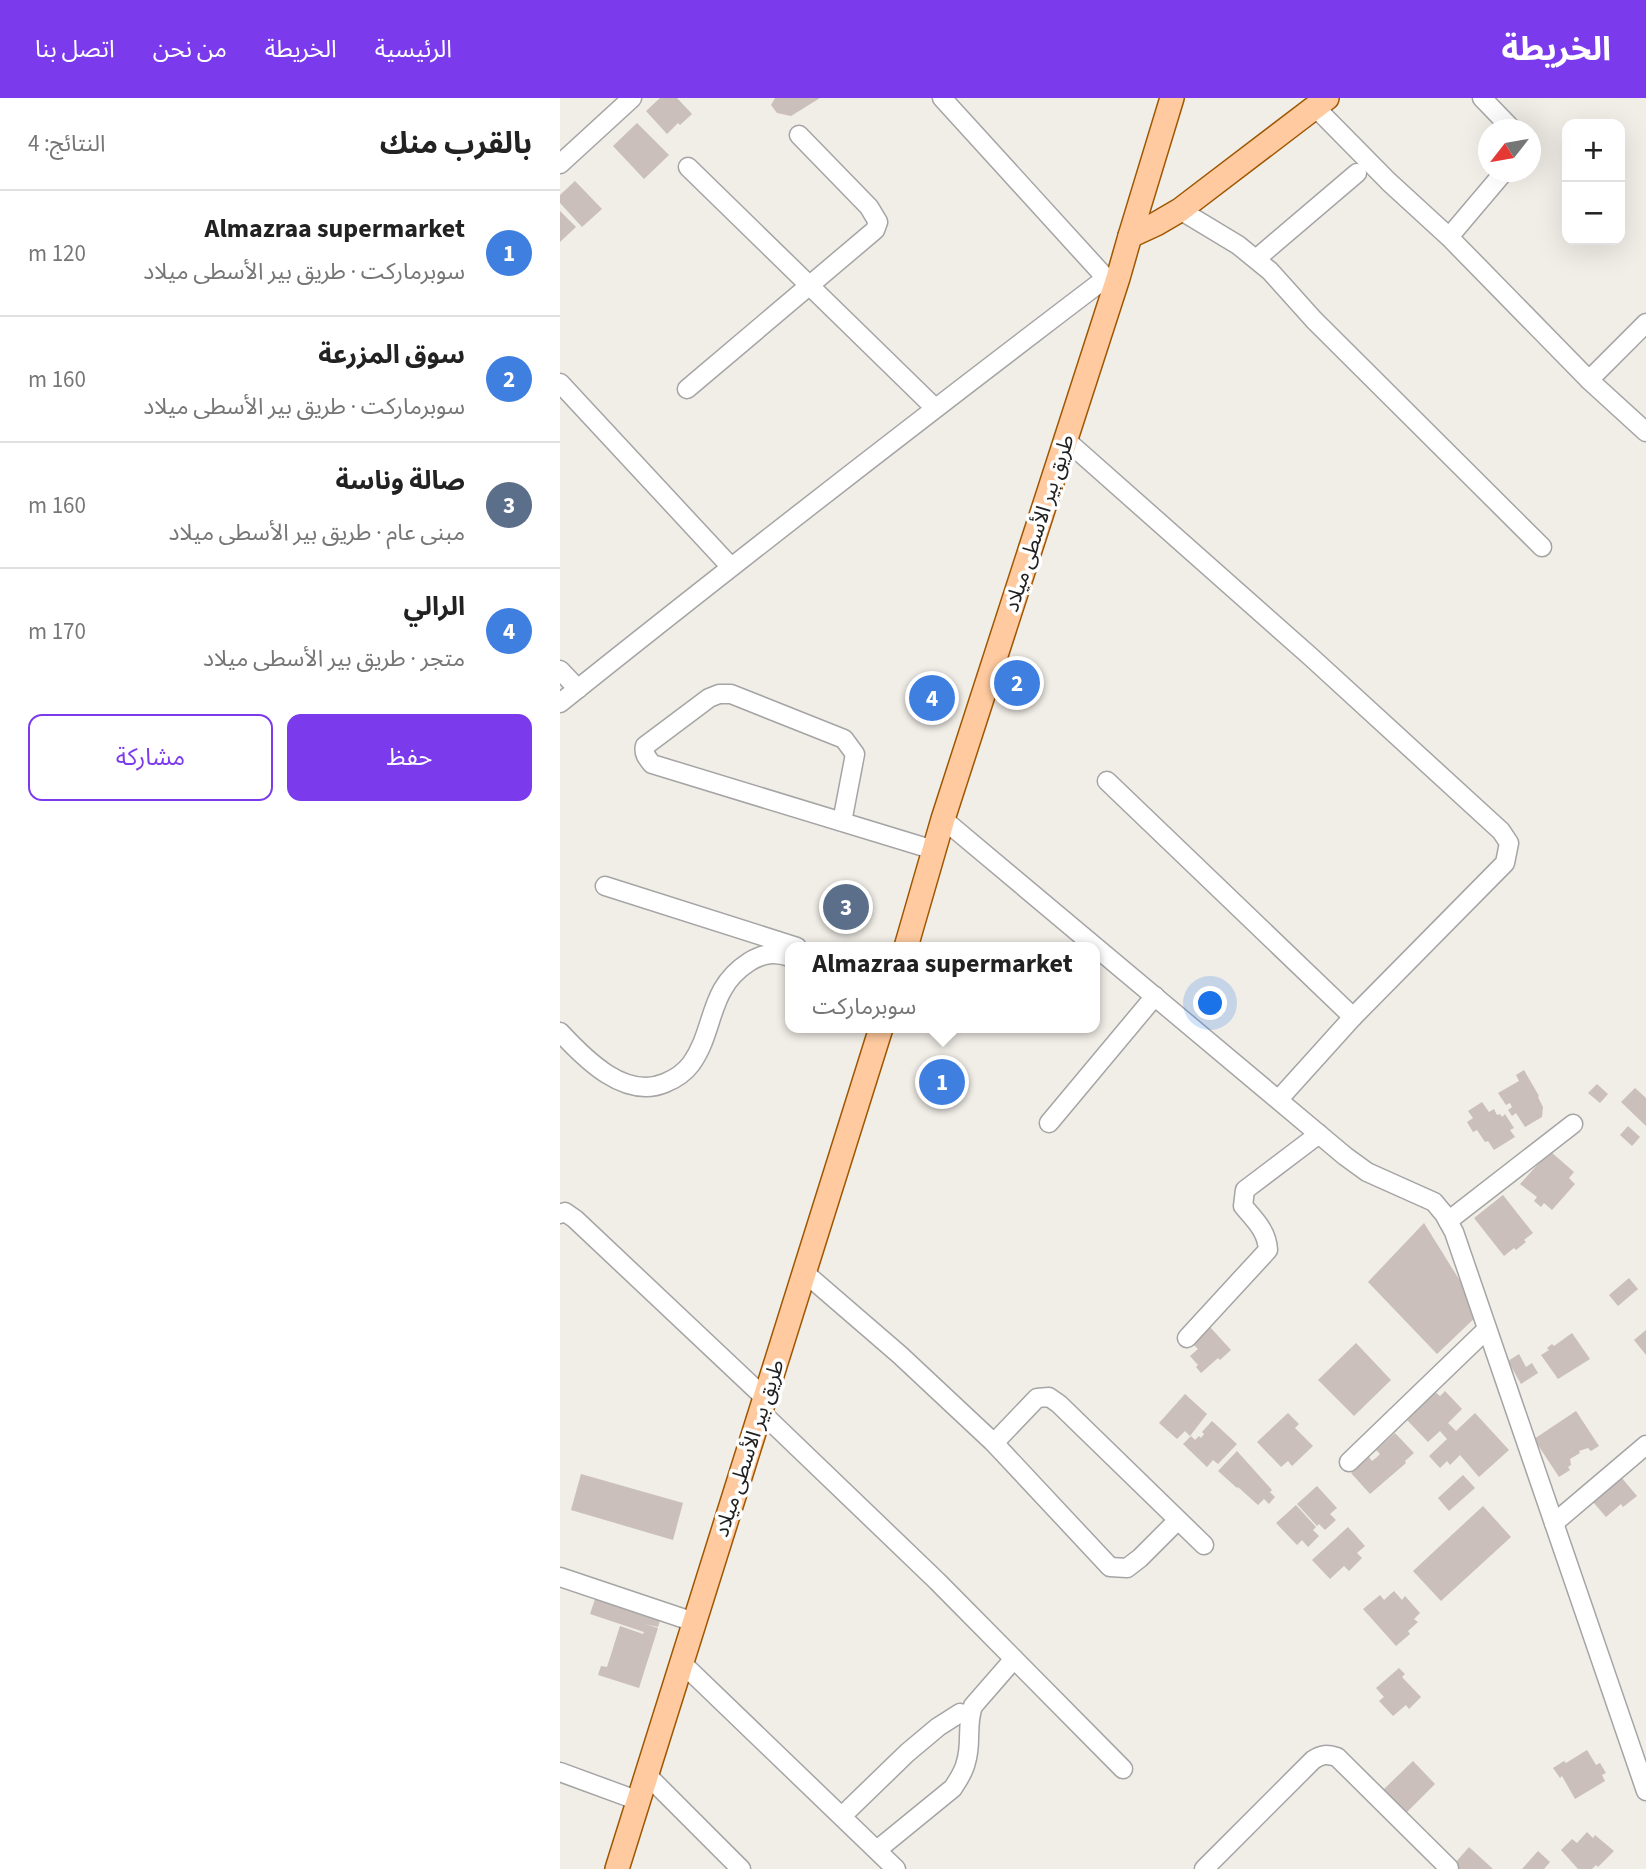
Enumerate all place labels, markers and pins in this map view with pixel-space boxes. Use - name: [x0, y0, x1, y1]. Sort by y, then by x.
- pin: 2: [994, 657, 1040, 709]
- pin: 4: [909, 672, 955, 724]
- pin: 3: [823, 881, 869, 933]
- pin: 1: [919, 1056, 965, 1108]

